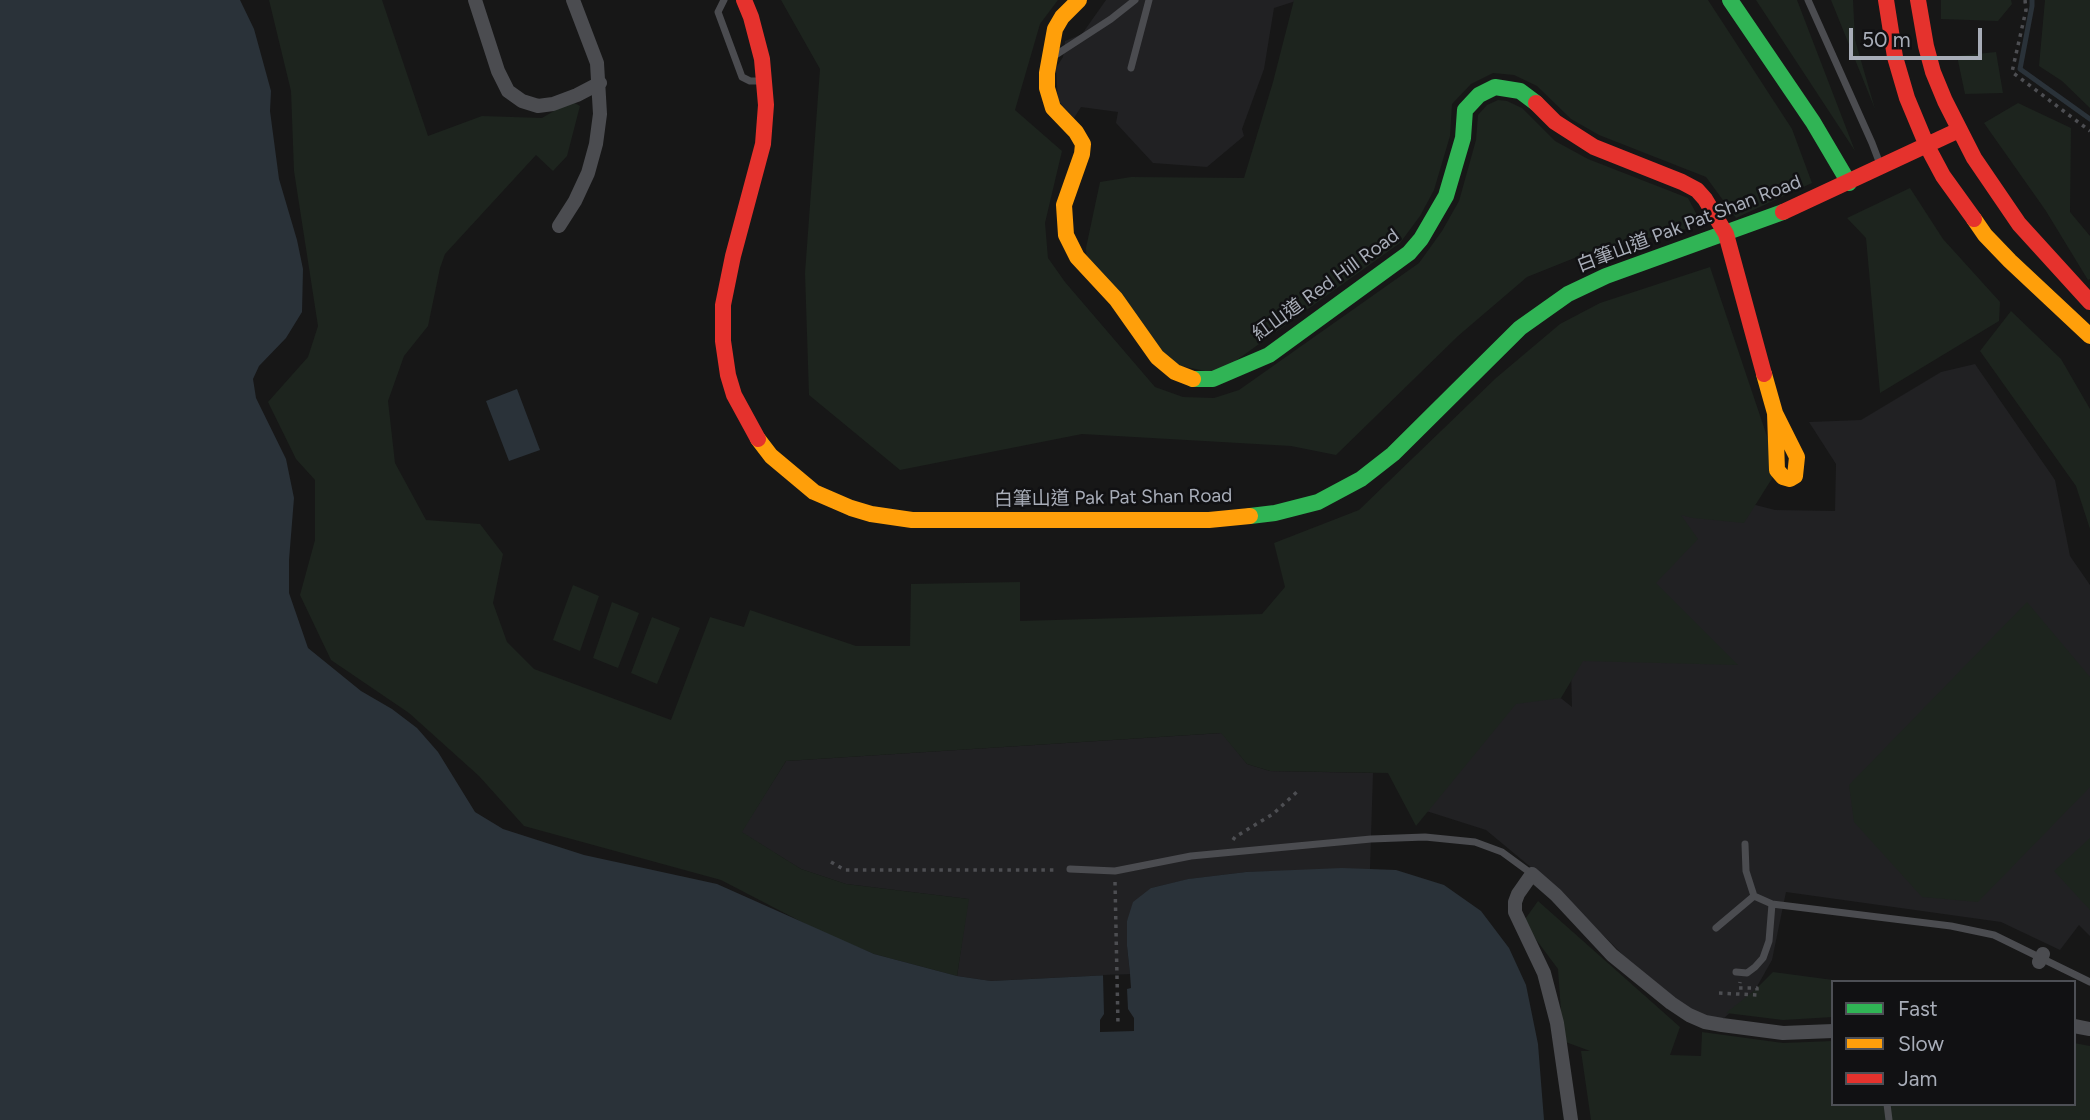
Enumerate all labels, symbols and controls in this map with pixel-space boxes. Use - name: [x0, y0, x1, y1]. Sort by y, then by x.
- scale bar: [1852, 14, 1985, 58]
- text: 50 m: [1862, 27, 1911, 52]
- street label: 白筆山道 Pak Pat Shan Road: [1574, 171, 1804, 277]
- street label: 紅山道 Red Hill Road: [1248, 224, 1404, 346]
- street label: 白筆山道 Pak Pat Shan Road: [994, 485, 1232, 511]
- legend: [1831, 980, 2076, 1106]
- text: Fast: [1898, 996, 1938, 1021]
- text: Slow: [1898, 1031, 1944, 1056]
- text: Jam: [1898, 1066, 1937, 1091]

